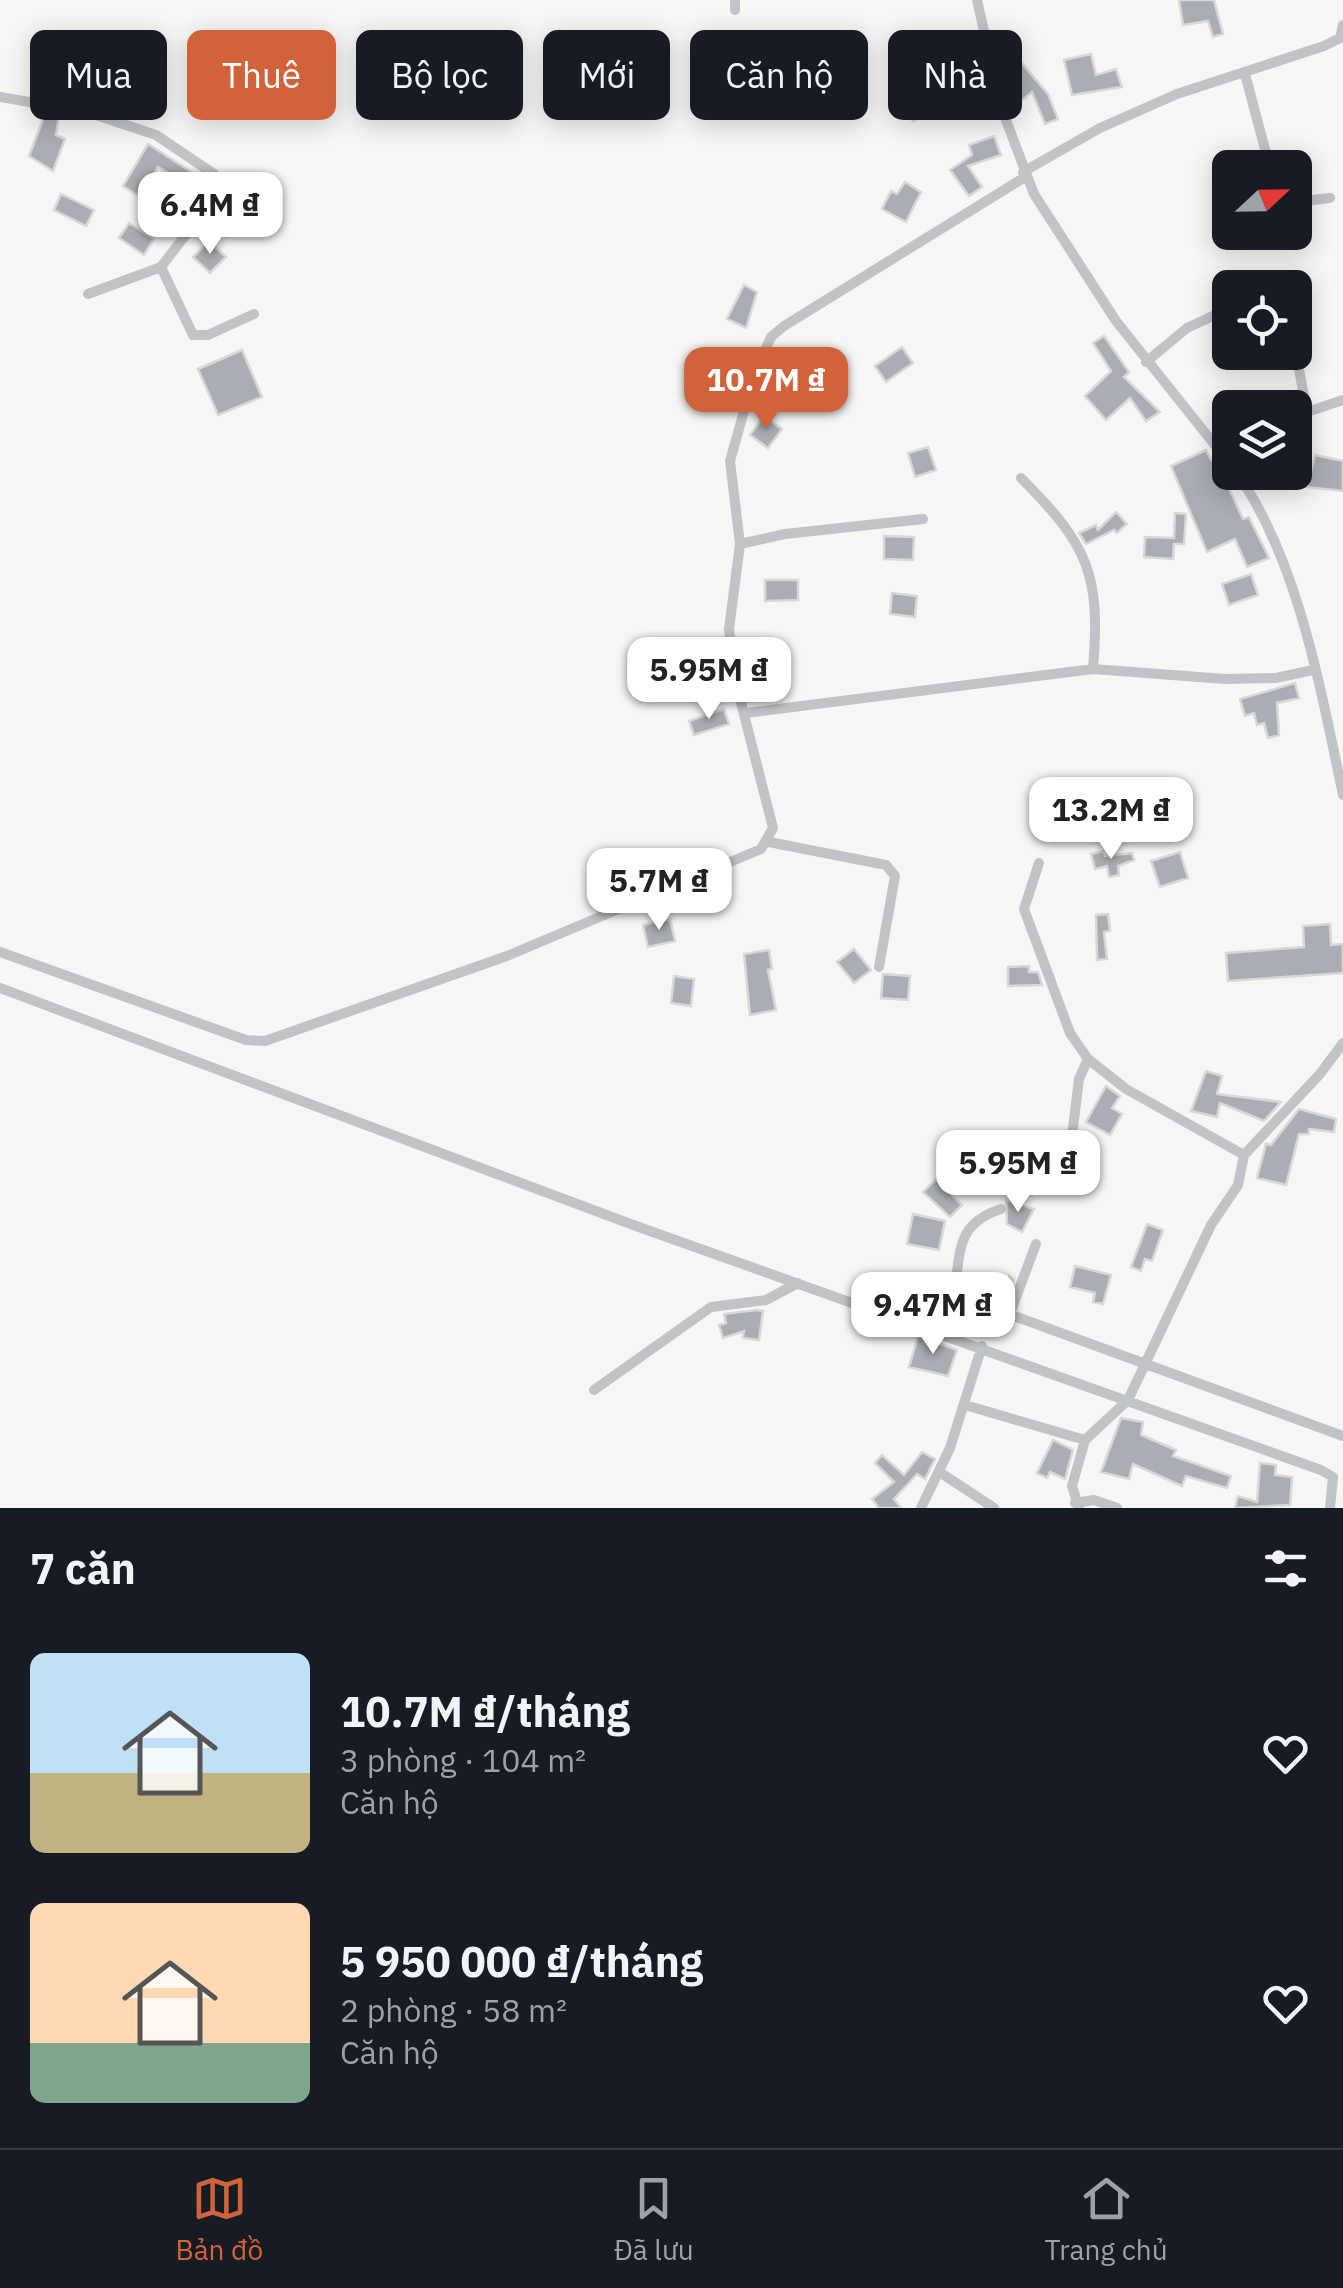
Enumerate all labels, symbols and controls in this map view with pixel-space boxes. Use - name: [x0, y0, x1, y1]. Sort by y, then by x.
- chip: Mua: [30, 30, 167, 120]
- chip: Thuê: [187, 30, 336, 120]
- chip: Bộ lọc: [356, 30, 523, 120]
- chip: Mới: [543, 30, 670, 120]
- chip: Căn hộ: [690, 30, 868, 120]
- chip: Nhà: [888, 30, 1022, 120]
- north arrow: [1212, 150, 1312, 250]
- map controls: [1212, 150, 1312, 490]
- pin: 6.4M ₫: [129, 172, 291, 257]
- text: 6.4M ₫: [160, 183, 260, 225]
- button: locate: [1212, 270, 1312, 370]
- pin: 10.7M ₫: [674, 347, 858, 432]
- text: 10.7M ₫: [706, 358, 826, 400]
- button: layers: [1212, 390, 1312, 490]
- pin: 5.95M ₫: [617, 637, 801, 722]
- text: 5.95M ₫: [649, 648, 769, 690]
- pin: 13.2M ₫: [1019, 777, 1203, 862]
- text: 13.2M ₫: [1051, 788, 1171, 830]
- pin: 5.7M ₫: [578, 848, 740, 933]
- text: 5.7M ₫: [609, 859, 709, 901]
- pin: 5.95M ₫: [926, 1130, 1110, 1215]
- text: 5.95M ₫: [958, 1141, 1078, 1183]
- pin: 9.47M ₫: [841, 1272, 1025, 1357]
- text: 9.47M ₫: [873, 1283, 993, 1325]
- text: 7 căn: [30, 1541, 136, 1596]
- icon: filters: [1258, 1541, 1313, 1596]
- text: 10.7M ₫/tháng: [340, 1684, 630, 1739]
- icon: home: [110, 1693, 230, 1813]
- icon: heart: [1258, 1726, 1313, 1781]
- text: 3 phòng · 104 m²: [340, 1739, 586, 1781]
- text: Căn hộ: [340, 1781, 439, 1823]
- text: 5 950 000 ₫/tháng: [340, 1934, 703, 1989]
- icon: home: [110, 1943, 230, 2063]
- icon: heart: [1258, 1976, 1313, 2031]
- text: 2 phòng · 58 m²: [340, 1989, 567, 2031]
- text: Căn hộ: [340, 2031, 439, 2073]
- tab: Bản đồ: [175, 2171, 263, 2268]
- tab: Đã lưu: [614, 2171, 694, 2268]
- tab: Trang chủ: [1045, 2171, 1168, 2268]

